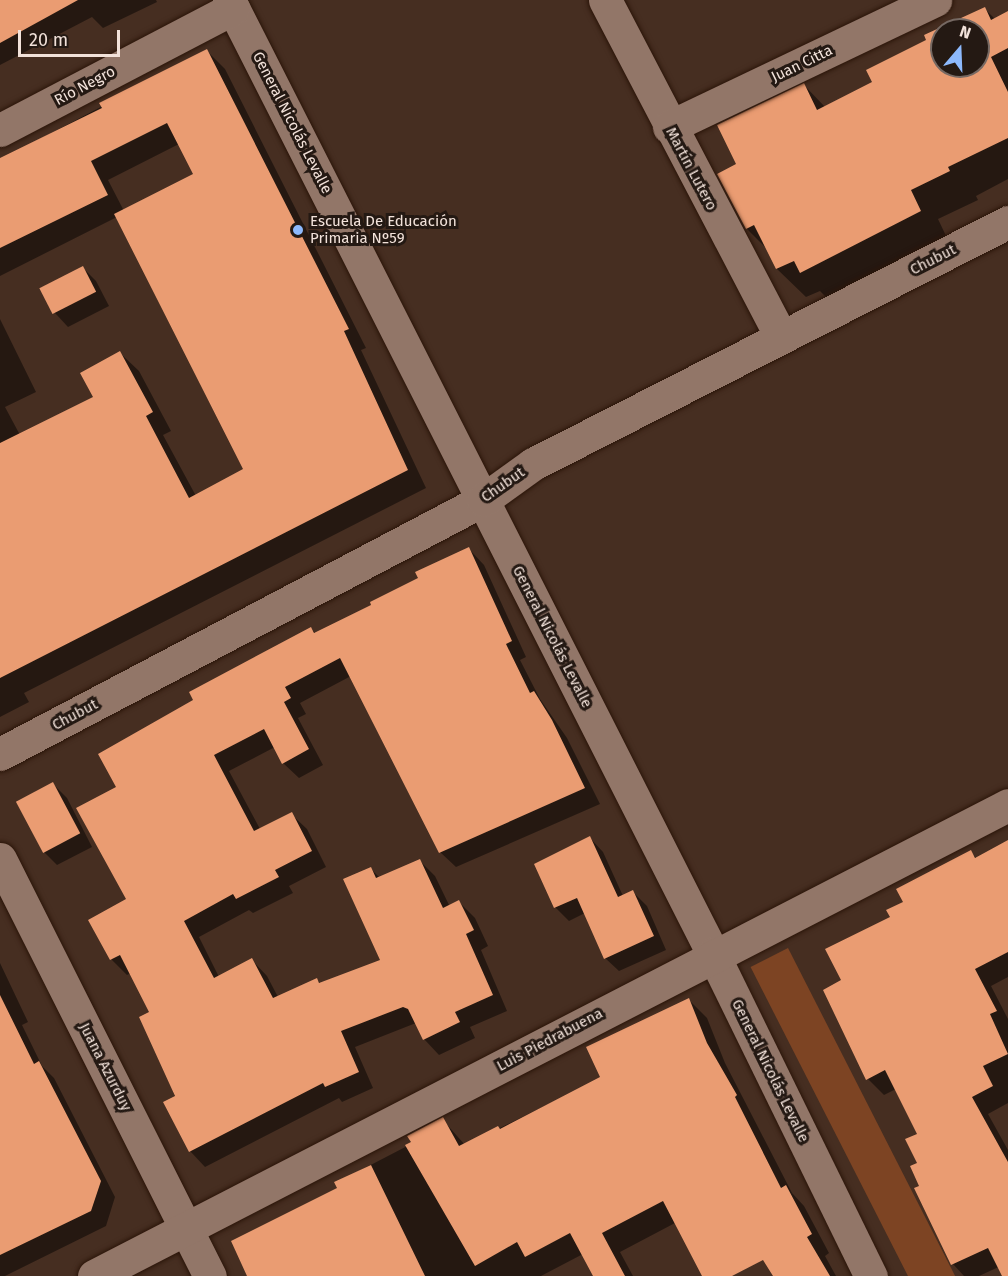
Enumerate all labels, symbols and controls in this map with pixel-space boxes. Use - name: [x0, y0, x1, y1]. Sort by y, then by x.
- scale bar: [21, 18, 123, 56]
- north arrow: [930, 18, 990, 78]
- text: N: [957, 22, 973, 43]
- text: 20 m: [29, 29, 68, 51]
- street label: Juan Citta: [769, 42, 835, 86]
- street label: General Nicolás Levalle: [248, 49, 336, 197]
- street label: Río Negro: [51, 62, 119, 110]
- street label: Martín Lutero: [662, 124, 720, 214]
- place label: Escuela De Educación Primaria Nº59: [310, 212, 457, 247]
- marker: Escuela De Educación Primaria Nº59: [291, 223, 305, 237]
- street label: Chubut: [907, 241, 959, 279]
- street label: Chubut: [478, 464, 528, 506]
- street label: General Nicolás Levalle: [508, 563, 596, 711]
- street label: Chubut: [49, 696, 101, 734]
- street label: General Nicolás Levalle: [728, 997, 812, 1145]
- street label: Luis Piedrabuena: [494, 1004, 606, 1076]
- street label: Juana Azurduy: [75, 1020, 135, 1114]

